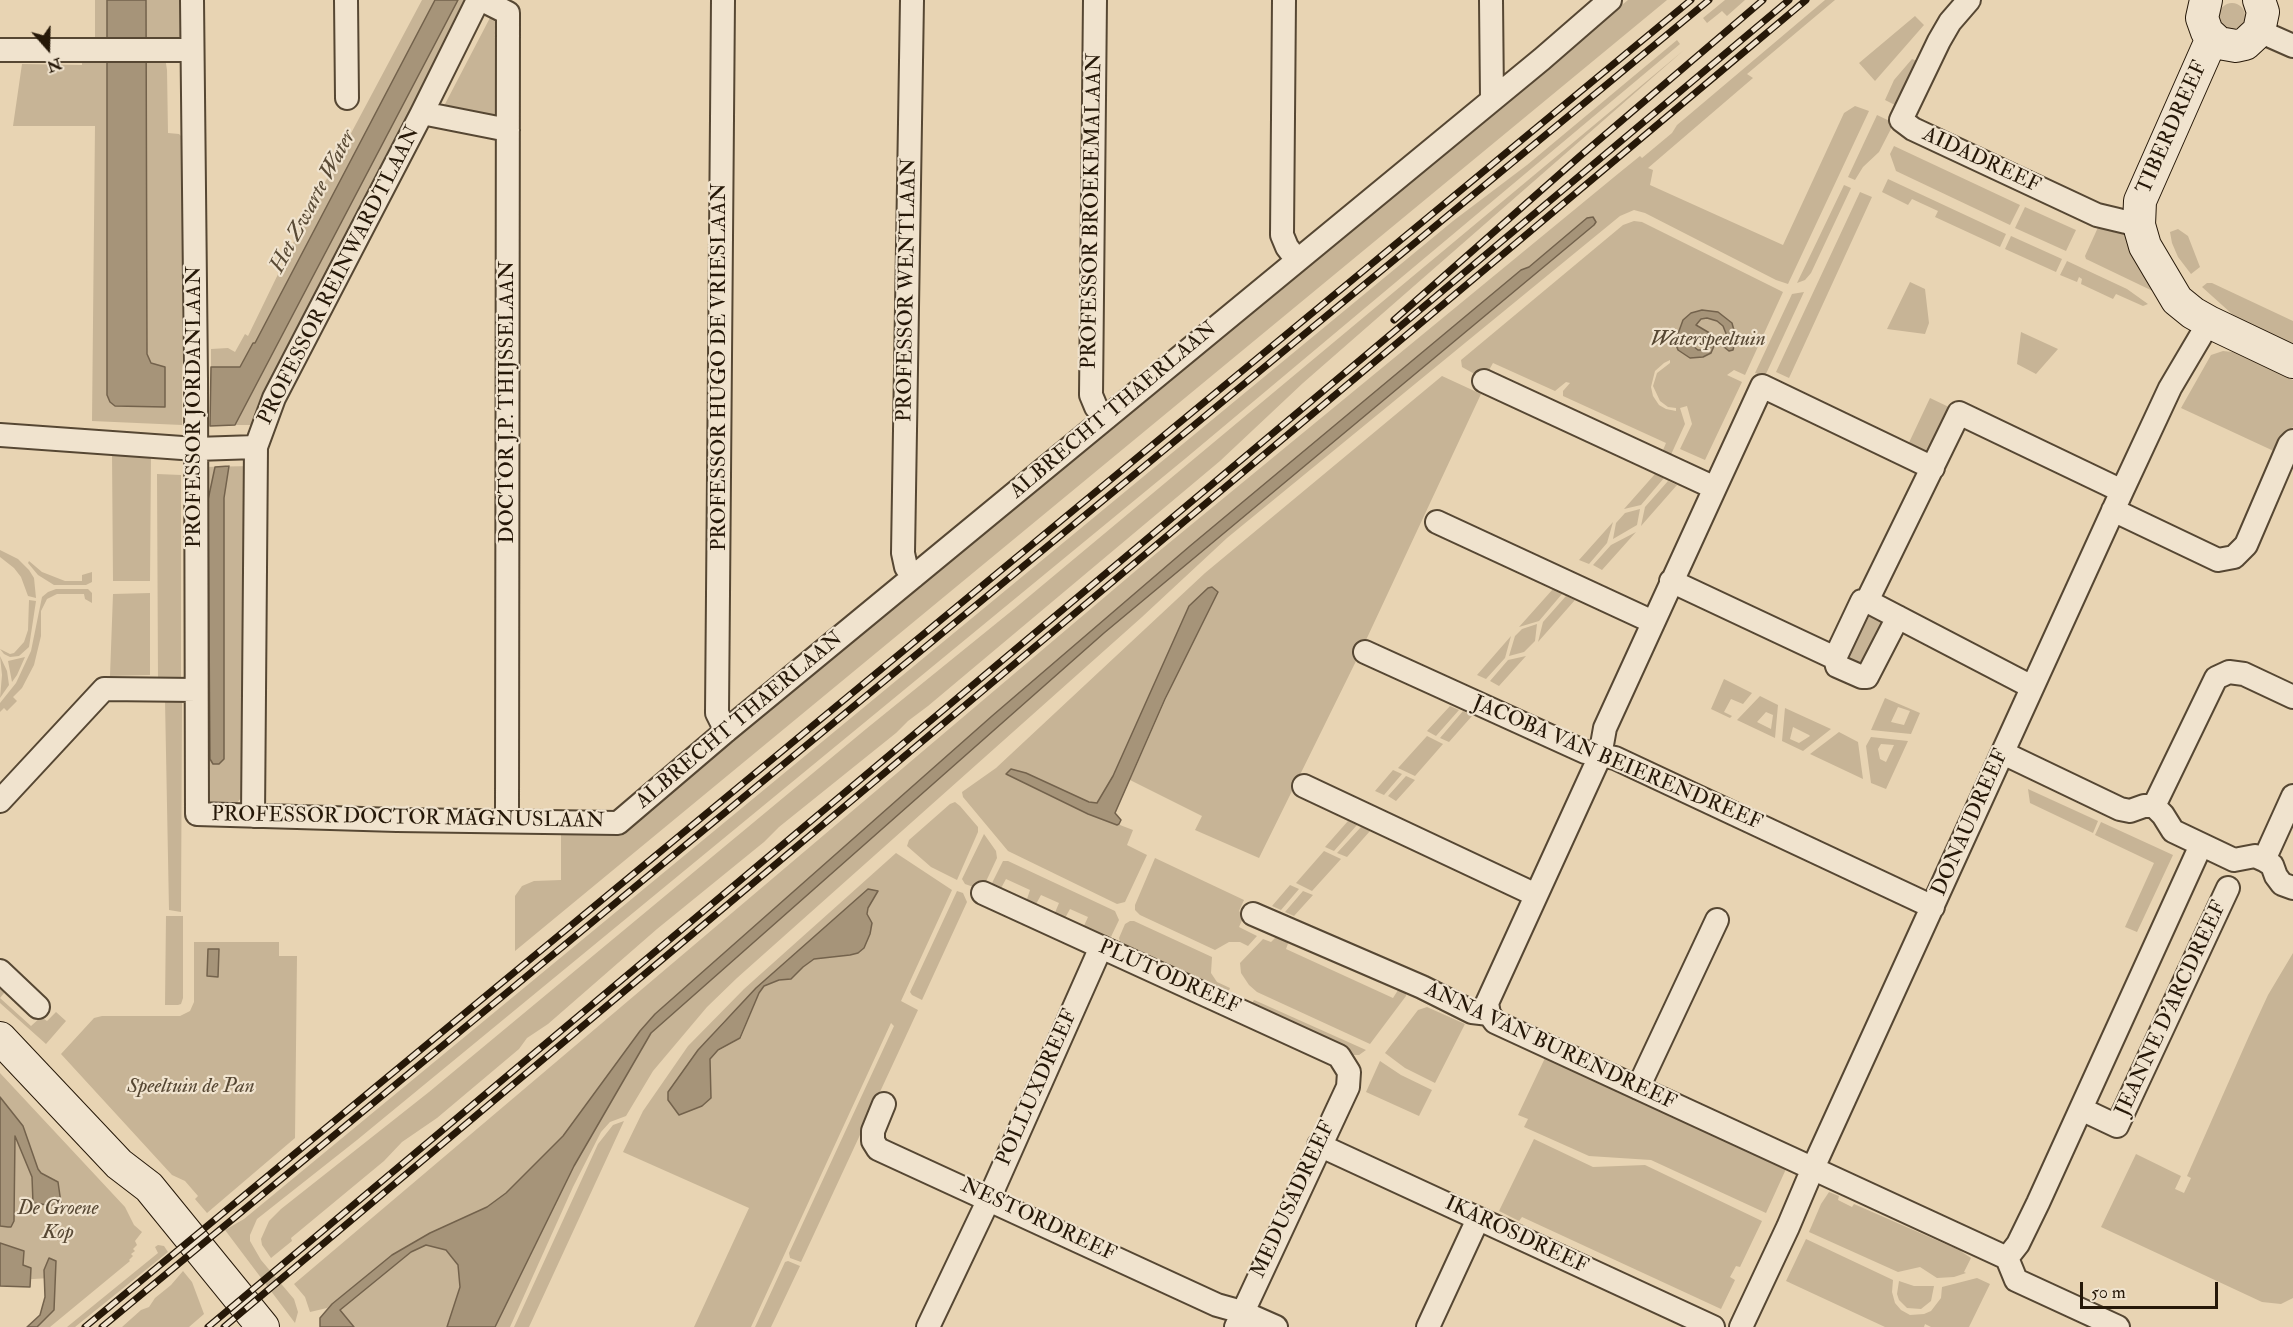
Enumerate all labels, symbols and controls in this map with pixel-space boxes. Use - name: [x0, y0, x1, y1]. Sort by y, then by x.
- north arrow: [18, 18, 78, 78]
- text: N: [44, 53, 64, 77]
- street label: PROFESSOR BROEKEMALAAN: [1078, 53, 1108, 369]
- street label: TIBERDREEF: [2132, 57, 2214, 199]
- street label: PROFESSOR REINWARDTLAAN: [253, 123, 427, 429]
- street label: AIDADREEF: [1918, 123, 2044, 199]
- water label: Het Zwarte Water: [265, 126, 363, 278]
- street label: PROFESSOR WENTLAAN: [893, 158, 923, 422]
- street label: PROFESSOR HUGO DE VRIESLAAN: [707, 183, 733, 551]
- street label: DOCTOR J.P. THIJSSELAAN: [495, 261, 521, 543]
- street label: PROFESSOR JORDANLAAN: [182, 266, 208, 548]
- street label: ALBRECHT THAERLAAN: [1005, 317, 1223, 505]
- park label: Waterspeeltuin: [1650, 327, 1766, 353]
- street label: ALBRECHT THAERLAAN: [631, 627, 849, 815]
- street label: JACOBA VAN BEIERENDREEF: [1468, 691, 1766, 837]
- street label: DONAUDREEF: [1927, 746, 2015, 900]
- street label: PROFESSOR DOCTOR MAGNUSLAAN: [211, 803, 605, 835]
- street label: JEANNE D'ARCDREEF: [2111, 897, 2233, 1121]
- street label: PLUTODREEF: [1094, 935, 1244, 1021]
- street label: ANNA VAN BURENDREEF: [1420, 978, 1680, 1116]
- street label: POLLUXDREEF: [992, 1006, 1084, 1170]
- park label: Speeltuin de Pan: [127, 1074, 255, 1100]
- street label: MEDUSADREEF: [1247, 1117, 1341, 1283]
- street label: NESTORDREEF: [956, 1174, 1120, 1268]
- street label: IKAROSDREEF: [1440, 1192, 1592, 1280]
- park label: De Groene Kop: [17, 1196, 99, 1246]
- scale bar: [2083, 1270, 2221, 1308]
- text: 50 m: [2091, 1281, 2126, 1304]

